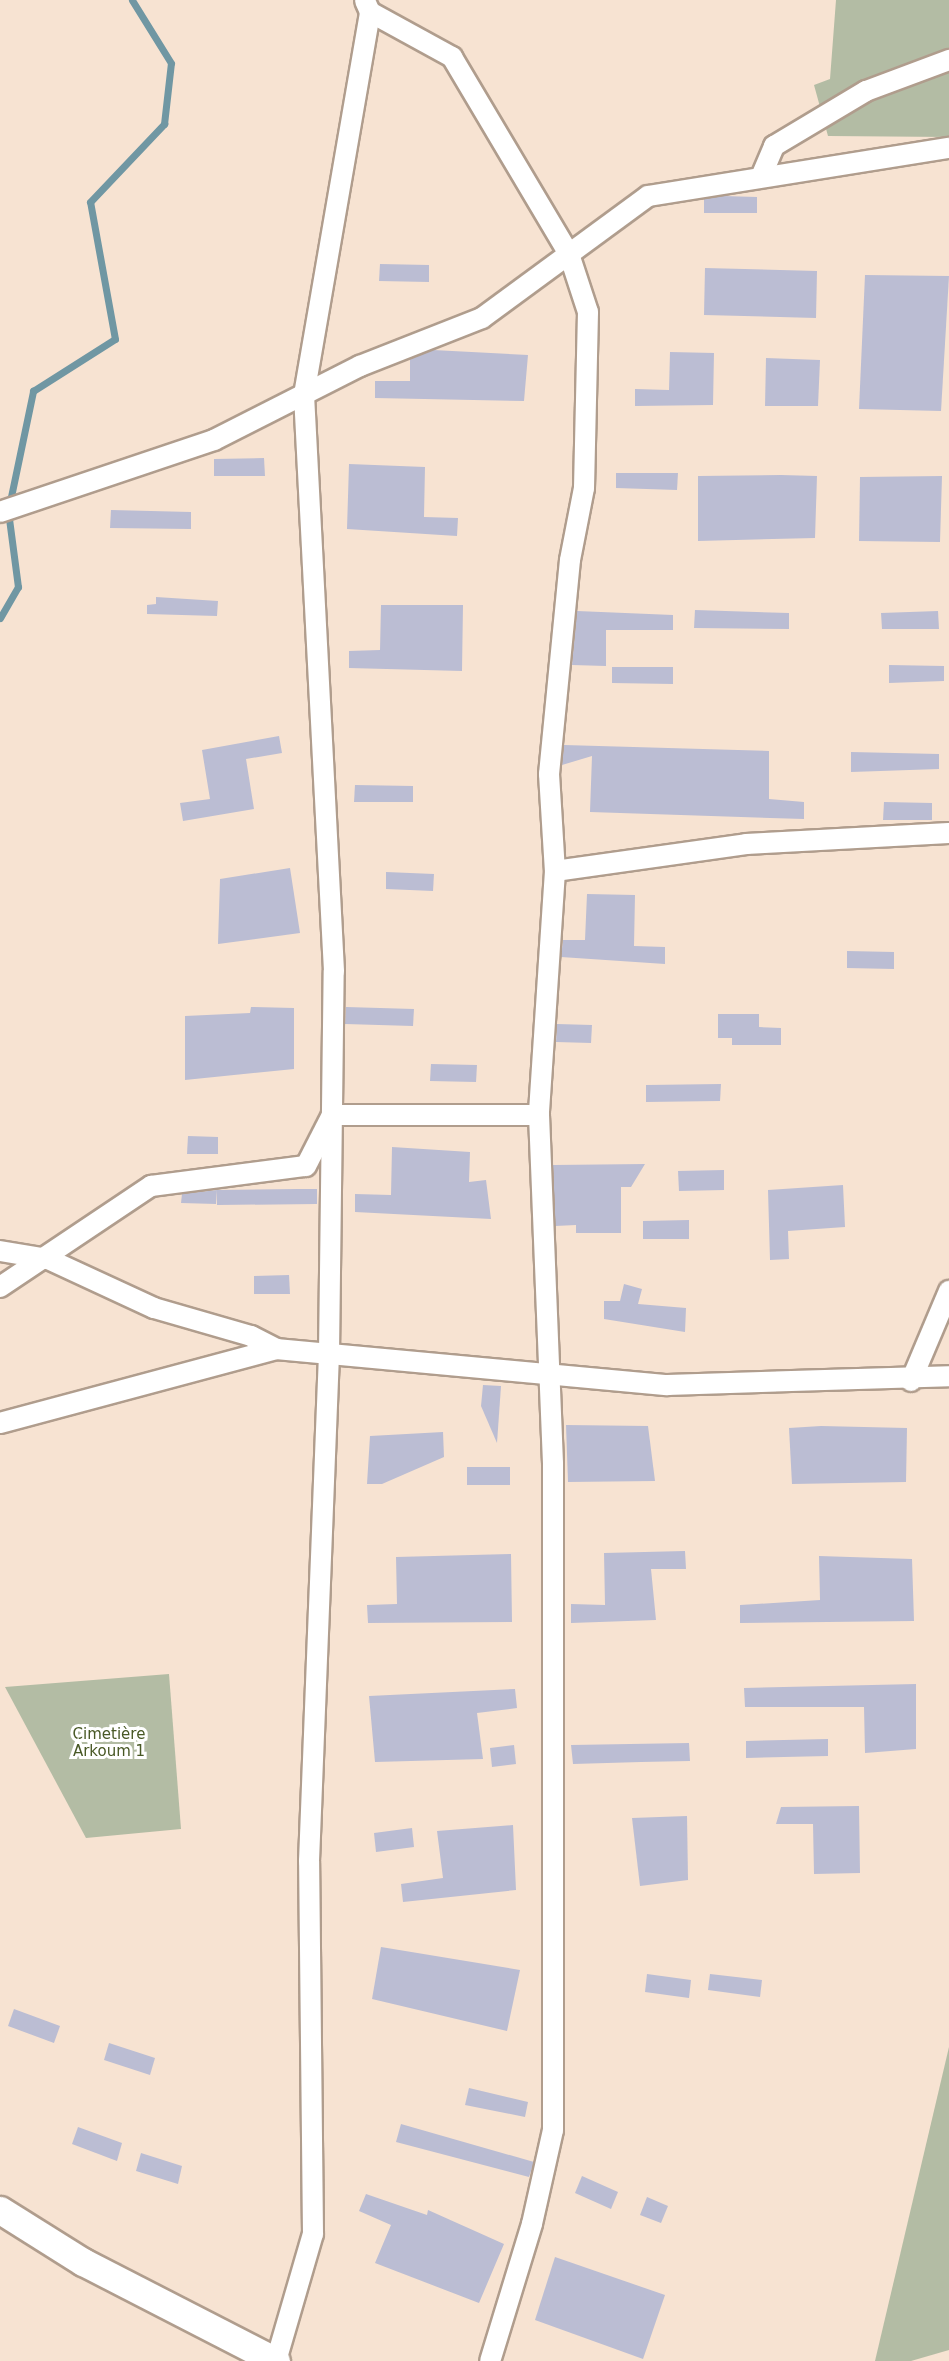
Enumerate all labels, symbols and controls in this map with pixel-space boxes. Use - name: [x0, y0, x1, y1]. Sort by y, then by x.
- park label: Cimetière Arkoum 1: [73, 1725, 145, 1760]

